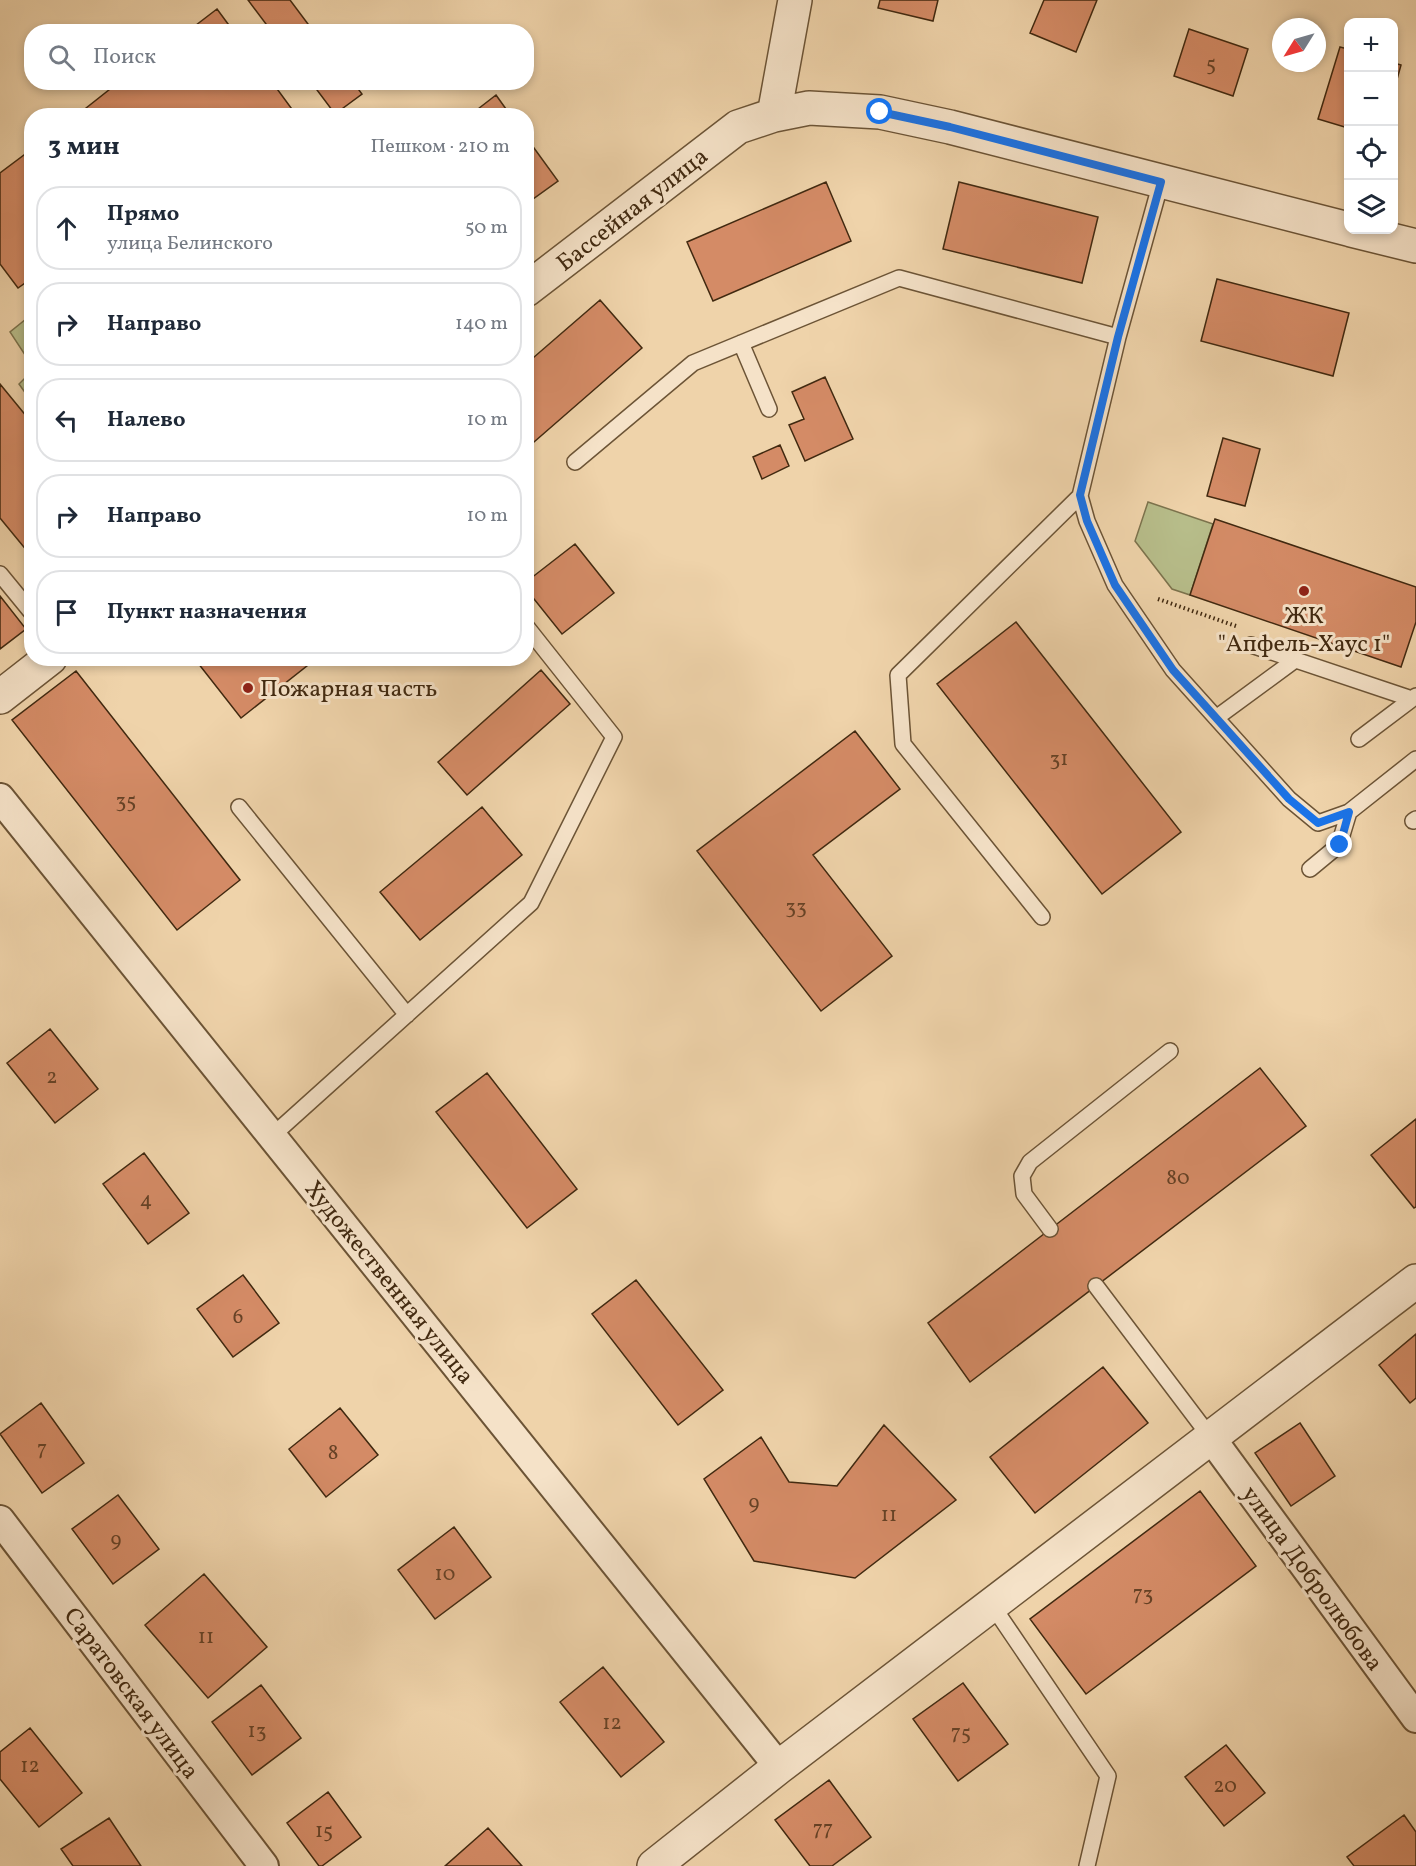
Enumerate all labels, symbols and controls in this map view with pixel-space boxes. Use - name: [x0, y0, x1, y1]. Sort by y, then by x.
- north arrow: [1272, 18, 1326, 72]
- map controls: [1344, 18, 1398, 234]
- button: +: [1344, 18, 1398, 72]
- search box: [24, 24, 534, 90]
- icon: search: [45, 41, 78, 74]
- text: Поиск: [93, 42, 156, 73]
- house number: 5: [1206, 50, 1216, 79]
- button: −: [1344, 72, 1398, 126]
- route start: [866, 98, 892, 124]
- button: locate: [1344, 126, 1398, 180]
- text: 3 мин: [48, 129, 120, 165]
- text: Пешком · 210 m: [371, 133, 510, 161]
- street label: Бассейная улица: [550, 140, 716, 281]
- button: layers: [1344, 180, 1398, 234]
- text: Прямо: [107, 199, 179, 230]
- icon: ahead: [50, 212, 83, 245]
- text: 50 m: [465, 214, 508, 242]
- text: улица Белинского: [107, 230, 273, 258]
- icon: right: [50, 308, 83, 341]
- text: Направо: [107, 309, 201, 340]
- text: 140 m: [455, 310, 508, 338]
- icon: left: [50, 404, 83, 437]
- text: Налево: [107, 405, 186, 436]
- text: 10 m: [467, 406, 508, 434]
- icon: right: [50, 500, 83, 533]
- text: Направо: [107, 501, 201, 532]
- text: 10 m: [467, 502, 508, 530]
- marker: ЖК "Апфель-Хаус 1": [1297, 584, 1311, 598]
- icon: arrive: [50, 596, 83, 629]
- text: Пункт назначения: [107, 597, 307, 628]
- place label: ЖК "Апфель-Хаус 1": [1218, 600, 1390, 662]
- place label: Пожарная часть: [260, 673, 437, 707]
- marker: Пожарная часть: [241, 681, 255, 695]
- house number: 31: [1050, 745, 1068, 774]
- house number: 35: [116, 787, 136, 816]
- route end: [1326, 831, 1352, 857]
- house number: 33: [785, 893, 807, 922]
- house number: 2: [46, 1063, 58, 1092]
- house number: 80: [1166, 1164, 1190, 1193]
- street label: Художественная улица: [295, 1174, 482, 1393]
- house number: 4: [140, 1186, 152, 1215]
- house number: 6: [233, 1303, 243, 1332]
- house number: 7: [37, 1435, 47, 1464]
- house number: 8: [328, 1439, 338, 1468]
- street label: улица Добролюбова: [1232, 1479, 1390, 1679]
- house number: 9: [749, 1489, 760, 1518]
- house number: 11: [881, 1501, 897, 1530]
- house number: 9: [111, 1526, 122, 1555]
- house number: 10: [435, 1560, 455, 1589]
- house number: 73: [1133, 1580, 1153, 1609]
- street label: Саратовская улица: [54, 1601, 206, 1787]
- house number: 11: [198, 1623, 214, 1652]
- house number: 12: [602, 1709, 622, 1738]
- house number: 13: [248, 1717, 266, 1746]
- house number: 75: [951, 1719, 971, 1748]
- house number: 12: [20, 1752, 40, 1781]
- house number: 20: [1213, 1772, 1237, 1801]
- house number: 77: [813, 1815, 833, 1844]
- house number: 15: [315, 1817, 333, 1846]

